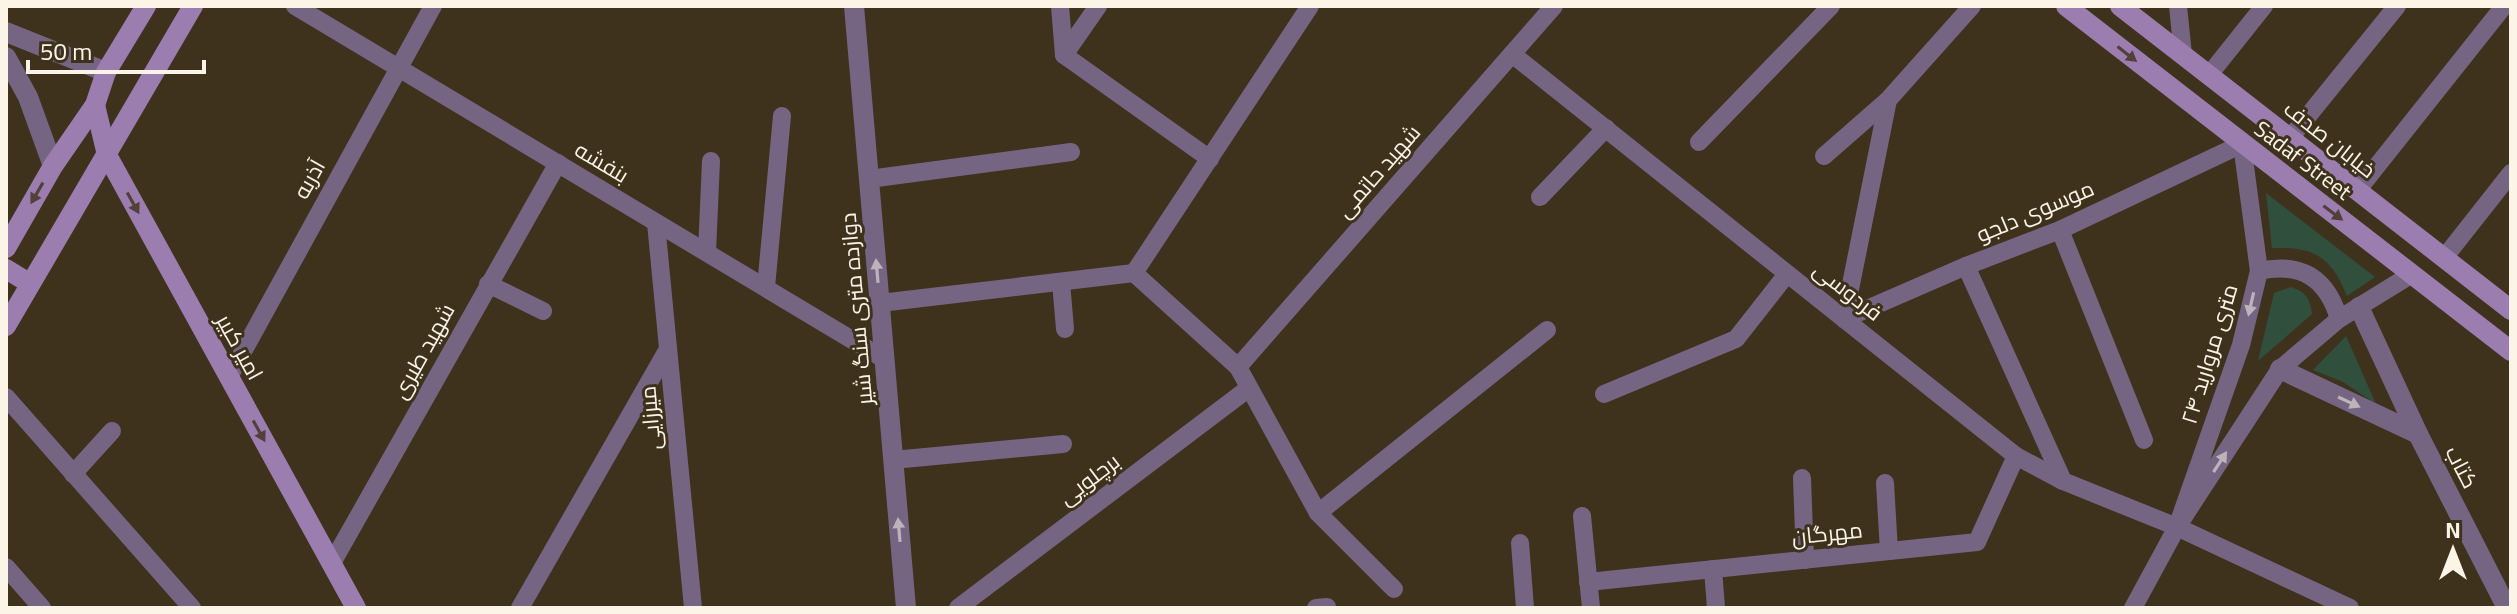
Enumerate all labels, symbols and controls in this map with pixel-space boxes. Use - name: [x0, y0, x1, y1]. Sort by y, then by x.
- scale bar: [28, 24, 204, 74]
- text: 50 m: [40, 29, 92, 74]
- one-way arrow: [2117, 45, 2137, 62]
- street label: خیابان صدف: [2274, 89, 2386, 189]
- street label: Sadaf Street: [2245, 109, 2362, 211]
- street label: شهید حاتمی: [1325, 114, 1431, 228]
- street label: بنفشه: [566, 129, 638, 195]
- street label: آذربه: [281, 151, 337, 207]
- street label: موسوی دلجو: [1969, 167, 2101, 255]
- one-way arrow: [30, 182, 44, 205]
- one-way arrow: [126, 192, 140, 214]
- one-way arrow: [2323, 205, 2343, 221]
- street label: دوازده متری سنگ شیر: [827, 211, 886, 409]
- street label: فردوسی: [1803, 250, 1893, 332]
- one-way arrow: [870, 258, 883, 283]
- street label: ۲۴ متری مروارید: [2168, 279, 2250, 429]
- one-way arrow: [2245, 291, 2257, 316]
- street label: شهید طیری: [379, 295, 467, 407]
- street label: امیر کبیر: [203, 304, 276, 388]
- street label: میرزایی: [626, 384, 674, 452]
- one-way arrow: [2338, 395, 2361, 409]
- one-way arrow: [252, 419, 265, 442]
- street label: کتاب: [2433, 438, 2491, 496]
- street label: برچلویی: [1049, 441, 1129, 517]
- one-way arrow: [2212, 451, 2226, 473]
- street label: مهرگان: [1789, 508, 1865, 558]
- text: N: [2446, 509, 2460, 551]
- north arrow: [2413, 510, 2493, 590]
- one-way arrow: [893, 517, 906, 542]

